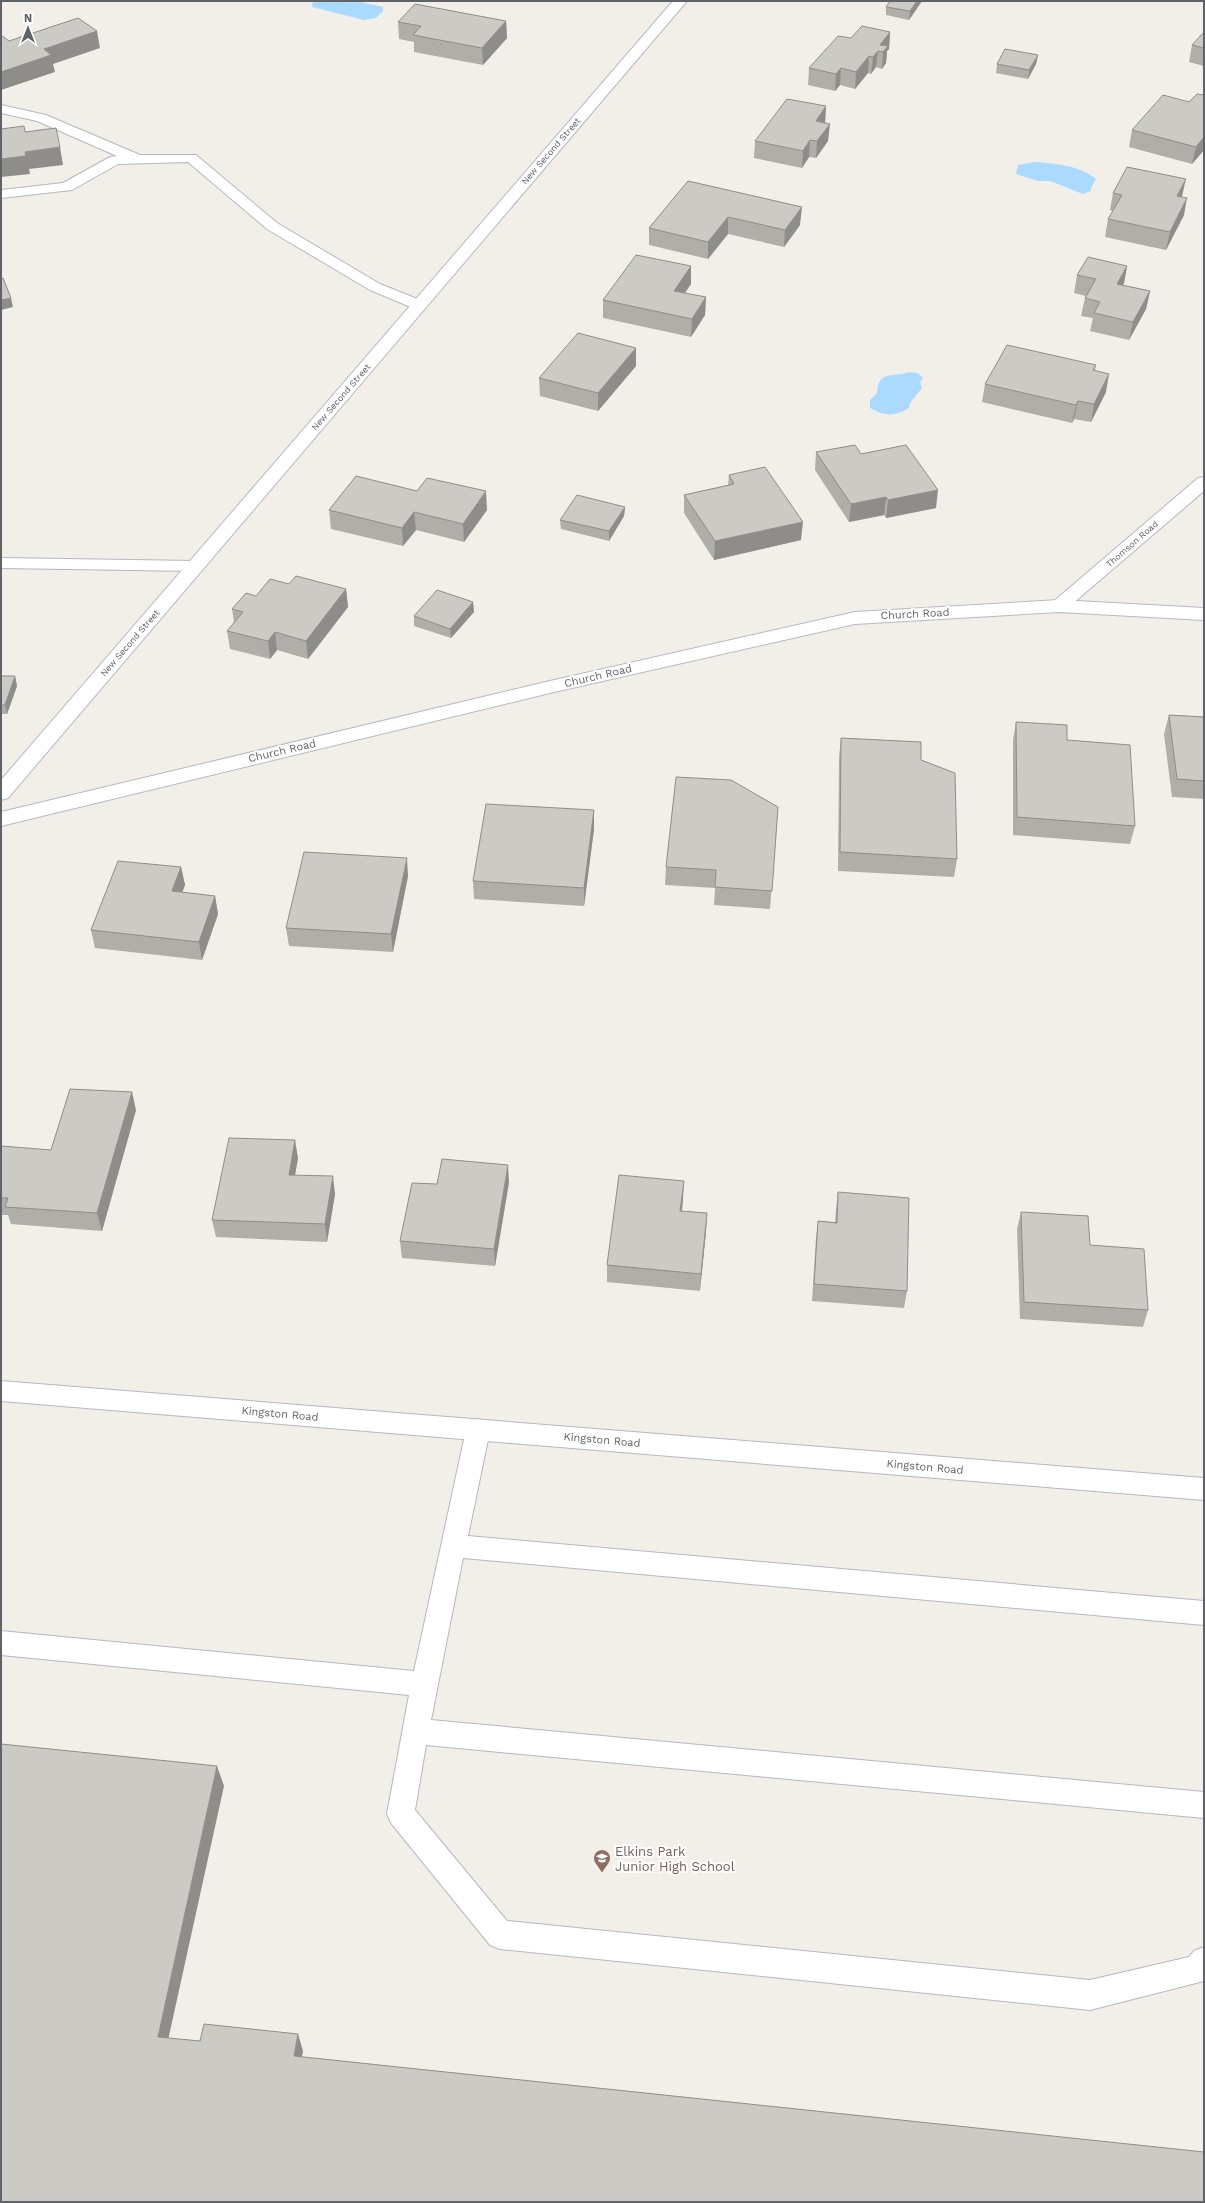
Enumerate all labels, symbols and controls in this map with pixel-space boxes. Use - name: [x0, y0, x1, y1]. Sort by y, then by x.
- north arrow: [8, 8, 48, 48]
- text: N: [24, 12, 32, 25]
- street label: New Second Street: [519, 116, 583, 186]
- street label: New Second Street: [309, 362, 373, 432]
- street label: Thomson Road: [1104, 519, 1160, 569]
- street label: Church Road: [880, 606, 950, 622]
- street label: New Second Street: [98, 608, 162, 678]
- street label: Church Road: [563, 662, 633, 690]
- street label: Church Road: [247, 737, 317, 765]
- street label: Kingston Road: [241, 1404, 319, 1424]
- street label: Kingston Road: [563, 1430, 641, 1450]
- street label: Kingston Road: [886, 1457, 964, 1477]
- place label: Elkins Park Junior High School: [615, 1844, 735, 1874]
- school or university icon: Elkins Park Junior High School: [592, 1848, 612, 1873]

